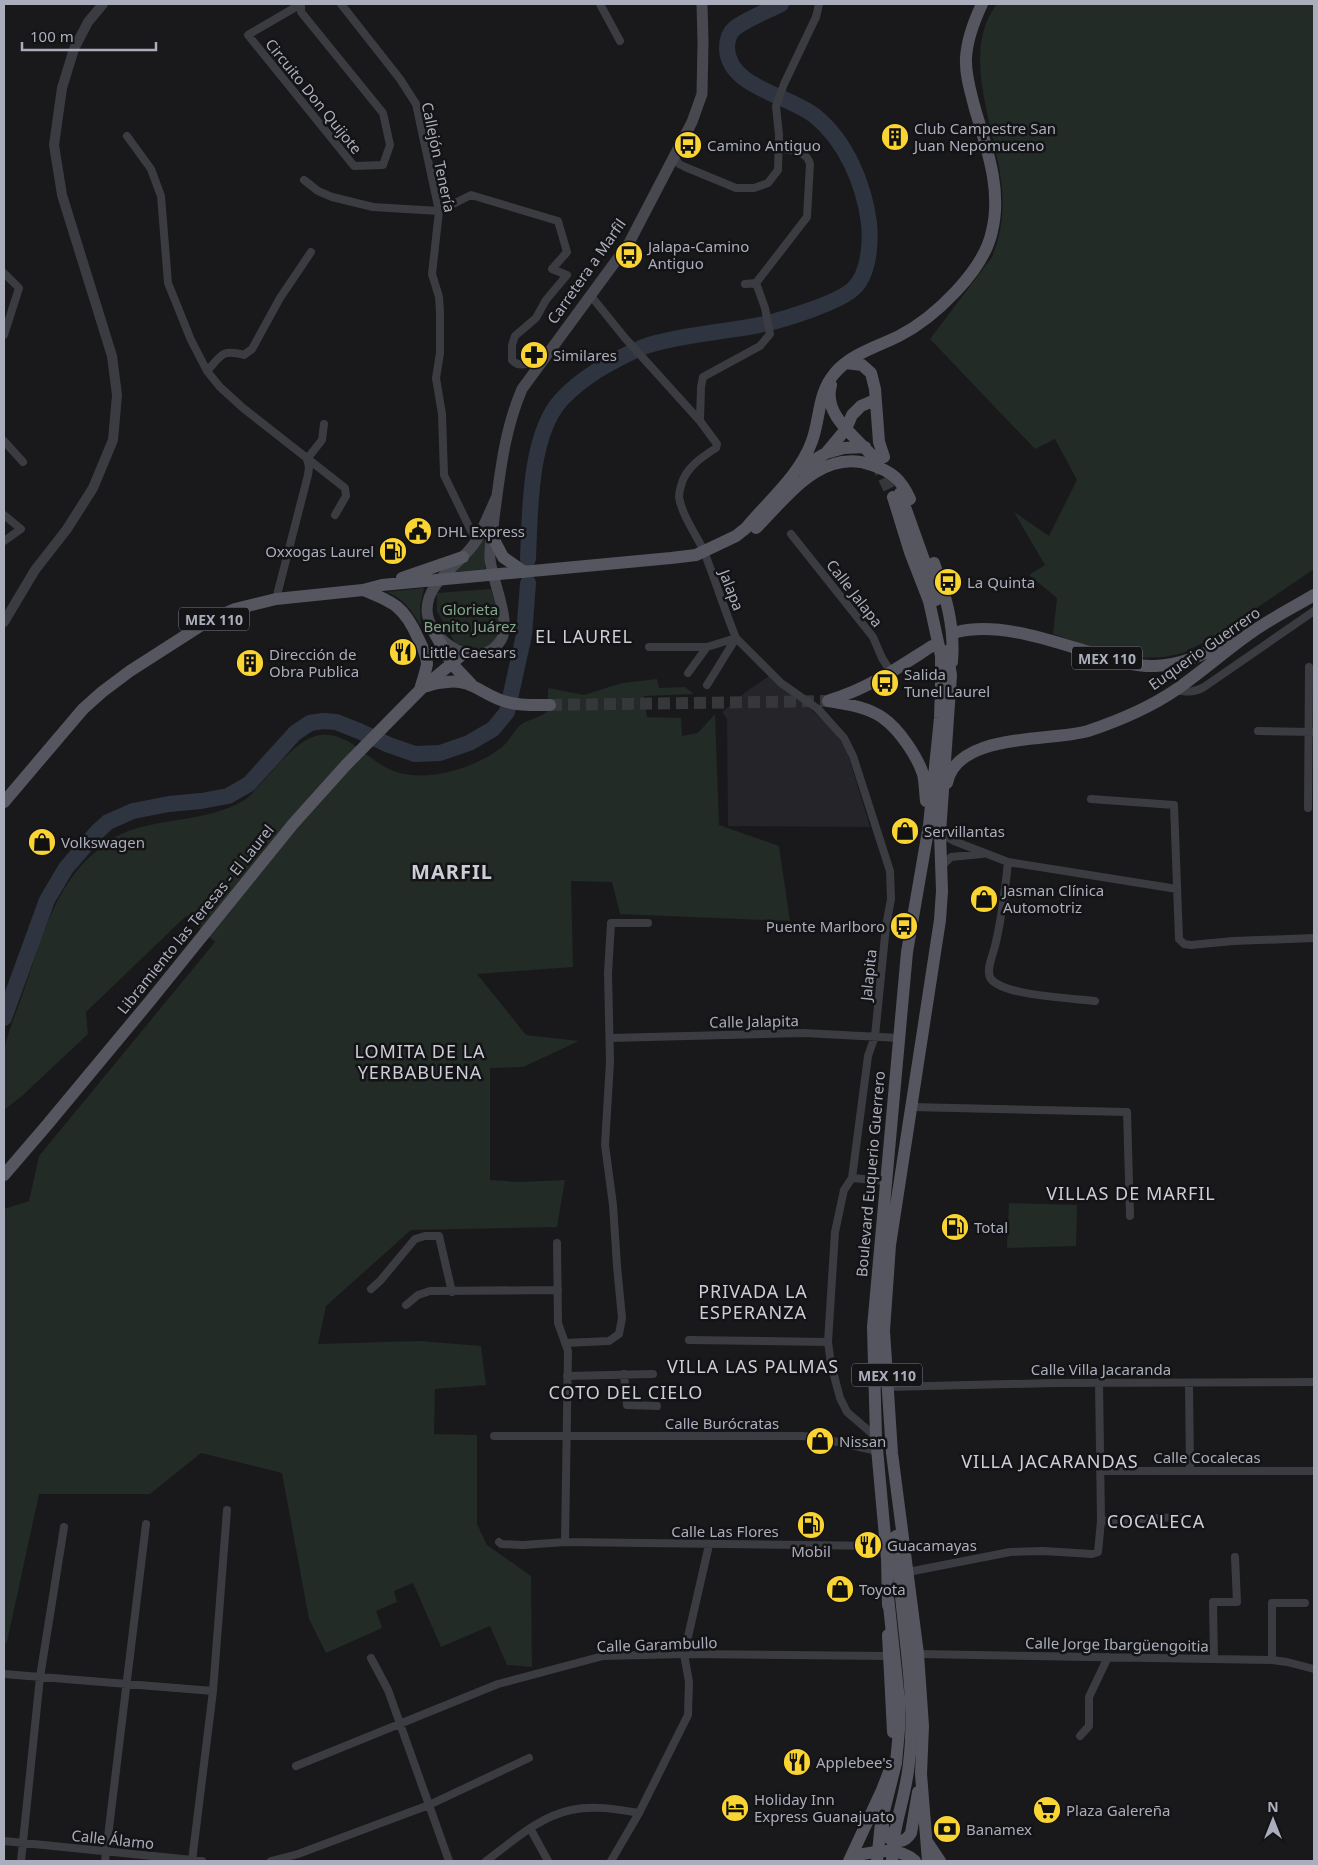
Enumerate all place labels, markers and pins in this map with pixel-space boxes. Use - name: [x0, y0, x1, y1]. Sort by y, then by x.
- place label: Club Campestre San Juan Nepomuceno: [912, 118, 1056, 155]
- building icon: Club Campestre San Juan Nepomuceno: [880, 122, 910, 152]
- bus stop icon: Camino Antiguo: [673, 130, 703, 160]
- place label: Camino Antiguo: [707, 135, 821, 155]
- place label: Jalapa-Camino Antiguo: [646, 236, 749, 273]
- bus stop icon: Jalapa-Camino Antiguo: [614, 240, 644, 270]
- pharmacy icon: Similares: [519, 340, 549, 370]
- place label: Similares: [553, 345, 617, 365]
- public building icon: DHL Express: [403, 516, 433, 546]
- place label: DHL Express: [437, 521, 525, 541]
- fuel station icon: Oxxogas Laurel: [378, 536, 408, 566]
- place label: Oxxogas Laurel: [265, 541, 374, 561]
- bus stop icon: La Quinta: [933, 567, 963, 597]
- place label: La Quinta: [967, 572, 1035, 592]
- restaurant icon: Little Caesars: [388, 637, 418, 667]
- place label: Little Caesars: [422, 642, 516, 662]
- place label: Dirección de Obra Publica: [269, 644, 359, 681]
- building icon: Dirección de Obra Publica: [235, 648, 265, 678]
- place label: Salida Tunel Laurel: [904, 664, 990, 701]
- bus stop icon: Salida Tunel Laurel: [870, 668, 900, 698]
- shop icon: Servillantas: [890, 816, 920, 846]
- place label: Servillantas: [924, 821, 1005, 841]
- shop icon: Volkswagen: [27, 827, 57, 857]
- place label: Volkswagen: [61, 832, 145, 852]
- place label: Jasman Clínica Automotriz: [1001, 880, 1104, 917]
- shop icon: Jasman Clínica Automotriz: [969, 884, 999, 914]
- bus stop icon: Puente Marlboro: [889, 911, 919, 941]
- place label: Puente Marlboro: [766, 916, 885, 936]
- fuel station icon: Total: [940, 1212, 970, 1242]
- place label: Total: [974, 1217, 1008, 1237]
- shop icon: Nissan: [805, 1426, 835, 1456]
- place label: Nissan: [839, 1431, 886, 1451]
- fuel station icon: Mobil: [796, 1510, 826, 1540]
- restaurant icon: Guacamayas: [853, 1530, 883, 1560]
- place label: Guacamayas: [887, 1535, 977, 1555]
- place label: Mobil: [791, 1541, 831, 1561]
- shop icon: Toyota: [825, 1574, 855, 1604]
- place label: Toyota: [859, 1579, 906, 1599]
- restaurant icon: Applebee's: [782, 1747, 812, 1777]
- place label: Applebee's: [816, 1752, 892, 1772]
- place label: Holiday Inn Express Guanajuato: [754, 1789, 894, 1826]
- hotel icon: Holiday Inn Express Guanajuato: [720, 1793, 750, 1823]
- supermarket icon: Plaza Galereña: [1032, 1795, 1062, 1825]
- place label: Plaza Galereña: [1066, 1800, 1170, 1820]
- bank icon: Banamex: [932, 1814, 962, 1844]
- place label: Banamex: [966, 1819, 1032, 1839]

